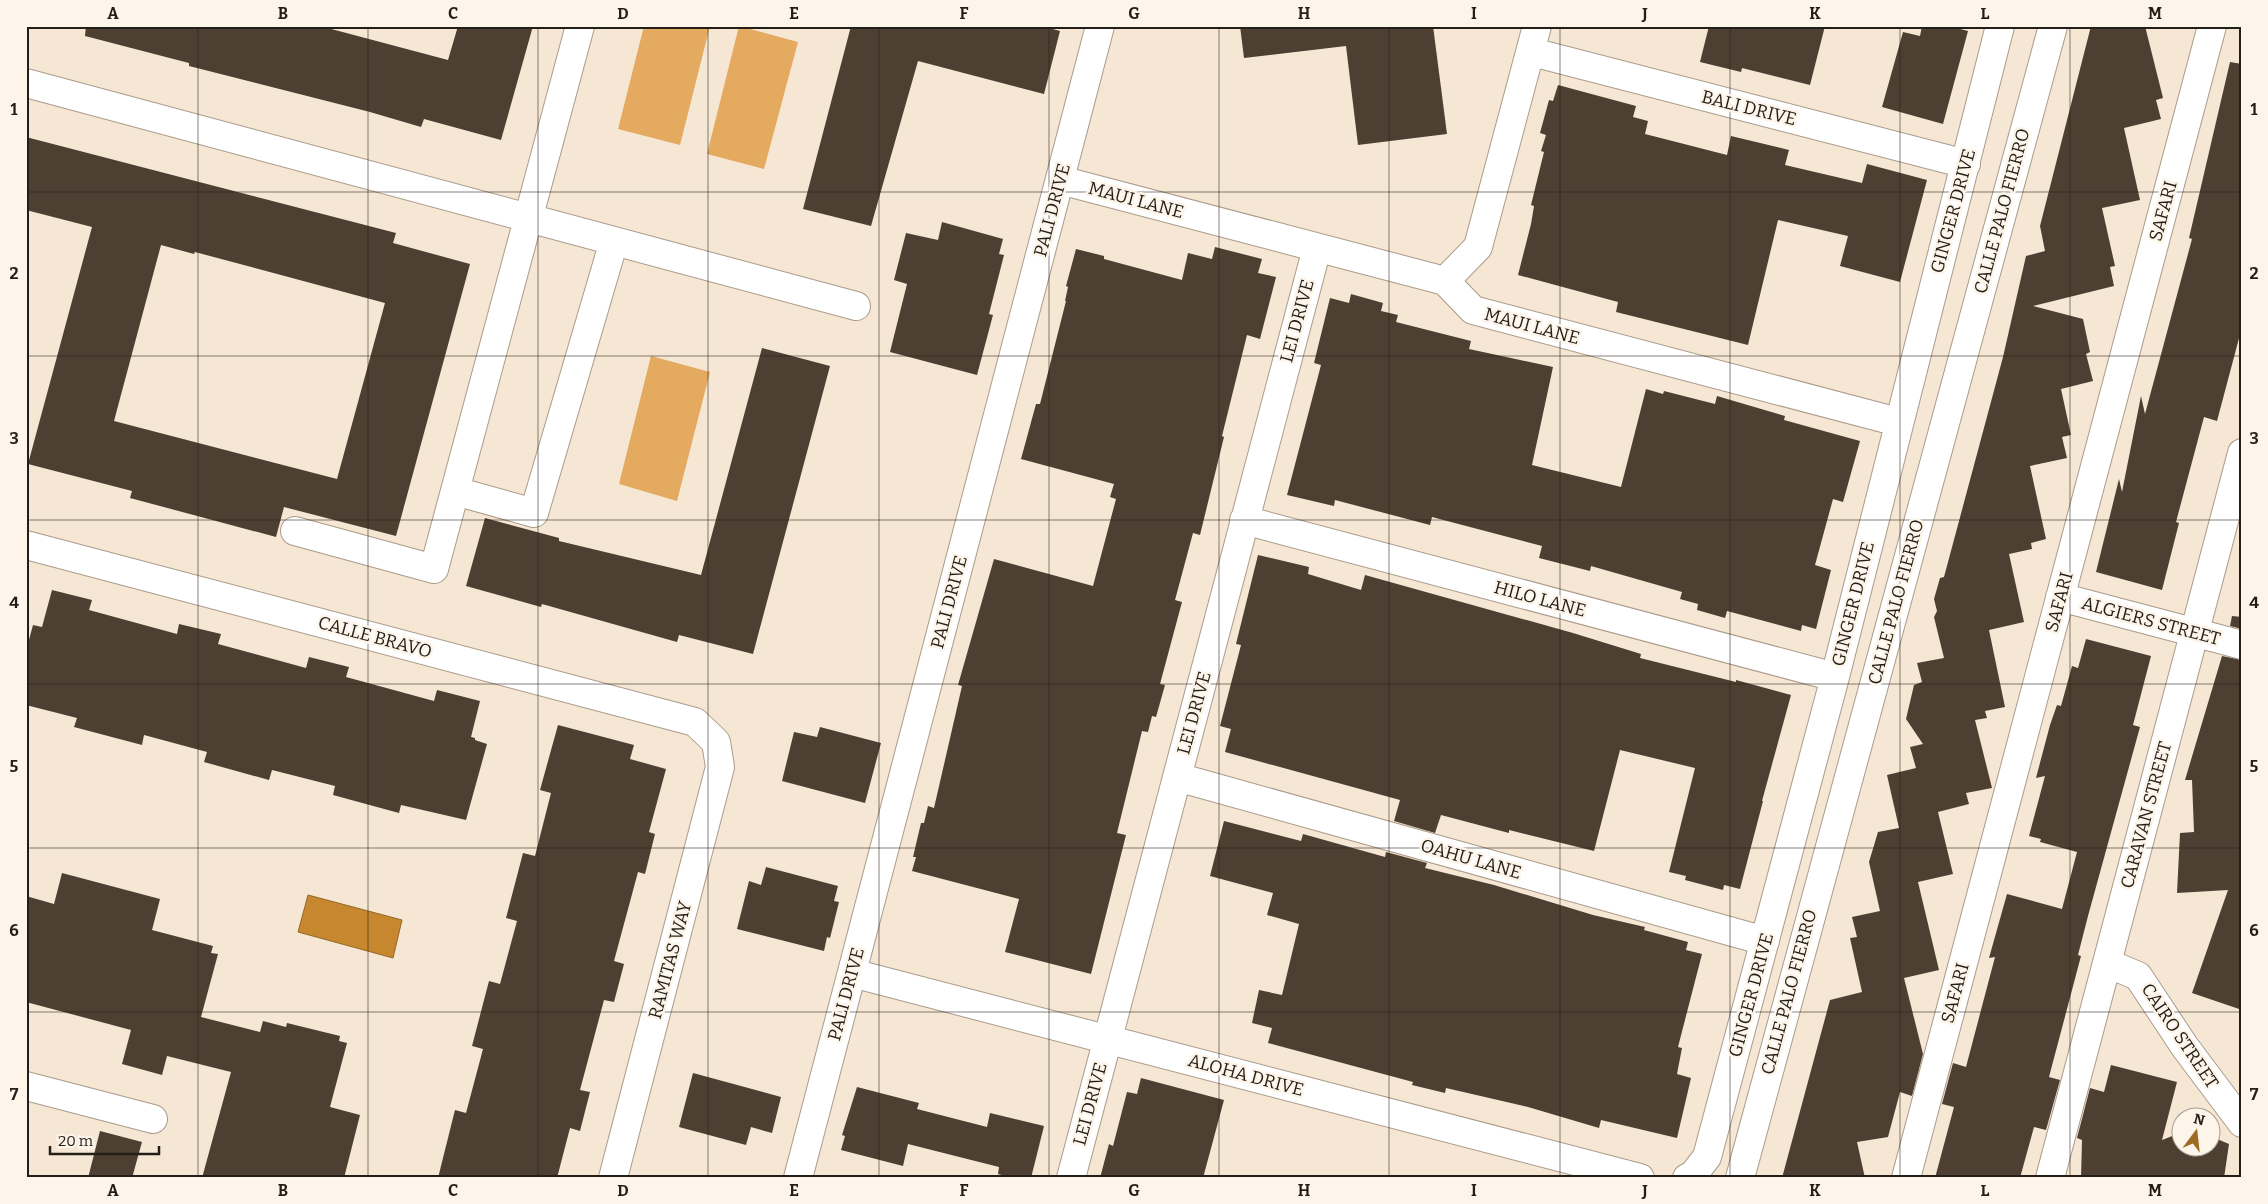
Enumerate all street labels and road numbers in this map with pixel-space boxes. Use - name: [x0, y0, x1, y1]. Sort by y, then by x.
- street label: BALI DRIVE: [1699, 86, 1799, 130]
- street label: CALLE PALO FIERRO: [1969, 126, 2035, 296]
- street label: GINGER DRIVE: [1926, 147, 1980, 275]
- street label: PALI DRIVE: [1029, 161, 1075, 259]
- street label: MAUI LANE: [1086, 177, 1186, 223]
- street label: SAFARI: [2144, 178, 2182, 244]
- street label: LEI DRIVE: [1275, 277, 1319, 365]
- street label: MAUI LANE: [1482, 303, 1582, 349]
- street label: CALLE PALO FIERRO: [1863, 517, 1929, 687]
- street label: GINGER DRIVE: [1827, 539, 1879, 669]
- street label: PALI DRIVE: [926, 553, 972, 651]
- street label: SAFARI: [2040, 569, 2078, 635]
- street label: HILO LANE: [1492, 576, 1588, 622]
- street label: ALGIERS STREET: [2079, 592, 2223, 650]
- street label: CALLE BRAVO: [316, 611, 434, 663]
- street label: LEI DRIVE: [1172, 669, 1216, 757]
- street label: CARAVAN STREET: [2116, 739, 2176, 891]
- street label: OAHU LANE: [1418, 834, 1524, 884]
- street label: RAMITAS WAY: [644, 898, 696, 1021]
- street label: CALLE PALO FIERRO: [1756, 907, 1822, 1077]
- street label: GINGER DRIVE: [1724, 931, 1778, 1059]
- street label: PALI DRIVE: [823, 945, 869, 1043]
- street label: SAFARI: [1936, 960, 1974, 1026]
- street label: CAIRO STREET: [2137, 979, 2224, 1093]
- street label: ALOHA DRIVE: [1186, 1049, 1306, 1101]
- street label: LEI DRIVE: [1068, 1060, 1112, 1148]

